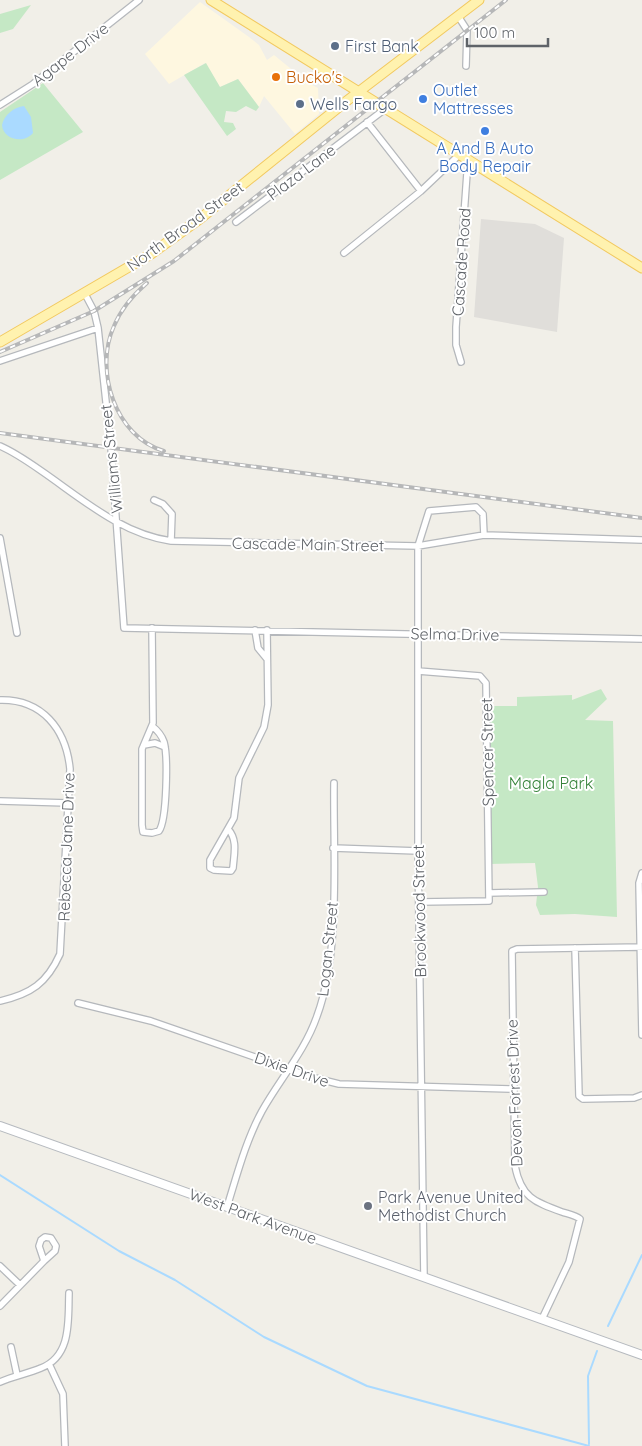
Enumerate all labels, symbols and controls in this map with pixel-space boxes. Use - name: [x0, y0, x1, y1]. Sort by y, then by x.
- scale bar: [467, 15, 548, 47]
- street label: Agape Drive: [28, 18, 112, 90]
- text: 100 m: [474, 23, 515, 42]
- place label: First Bank: [345, 36, 419, 56]
- marker: First Bank: [329, 40, 341, 52]
- place label: Bucko's: [286, 67, 342, 87]
- marker: Bucko's: [270, 71, 282, 83]
- place label: Outlet Mattresses: [433, 80, 513, 118]
- marker: Outlet Mattresses: [417, 93, 429, 105]
- place label: Wells Fargo: [310, 94, 397, 114]
- marker: Wells Fargo: [294, 98, 306, 110]
- marker: A And B Auto Body Repair: [479, 125, 491, 137]
- place label: A And B Auto Body Repair: [436, 138, 534, 176]
- street label: Plaza Lane: [263, 140, 339, 204]
- street label: North Broad Street: [123, 177, 247, 275]
- street label: Cascade Road: [447, 207, 475, 317]
- street label: Williams Street: [95, 403, 127, 515]
- street label: Cascade Main Street: [232, 533, 384, 555]
- street label: Selma Drive: [410, 623, 500, 645]
- street label: Spencer Street: [476, 698, 498, 806]
- street label: Rebecca Jane Drive: [53, 772, 79, 922]
- park label: Magla Park: [509, 773, 593, 793]
- street label: Brookwood Street: [408, 844, 430, 978]
- street label: Logan Street: [312, 901, 342, 997]
- street label: Devon Forrest Drive: [501, 1019, 527, 1167]
- street label: Dixie Drive: [252, 1047, 332, 1091]
- street label: West Park Avenue: [186, 1184, 320, 1248]
- place label: Park Avenue United Methodist Church: [378, 1187, 524, 1225]
- marker: Park Avenue United Methodist Church: [362, 1200, 374, 1212]

